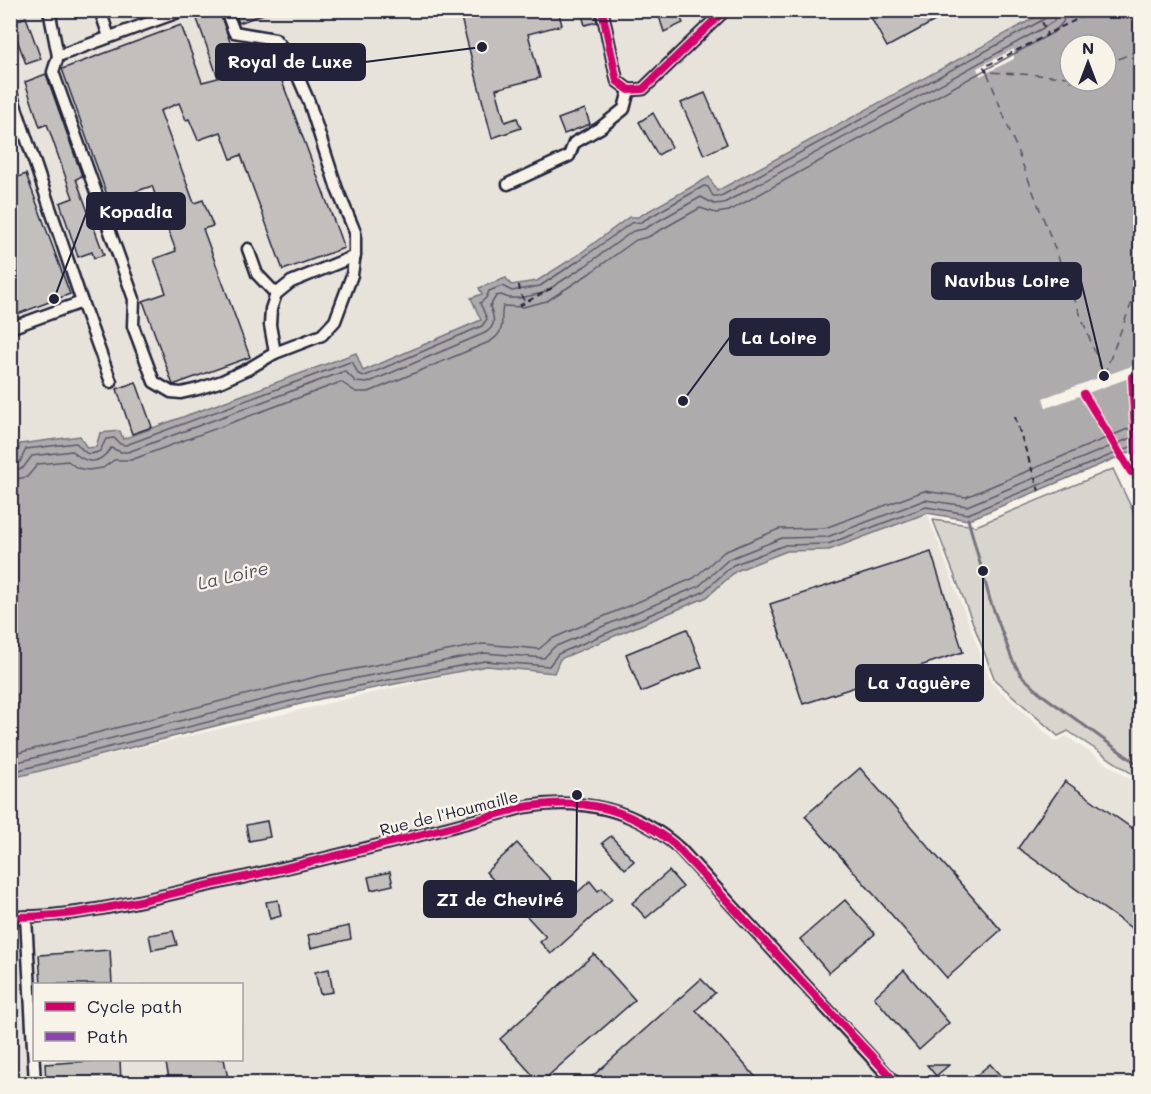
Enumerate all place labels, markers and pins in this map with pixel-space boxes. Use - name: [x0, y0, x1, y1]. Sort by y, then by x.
- callout: Royal de Luxe: [216, 44, 365, 80]
- callout: Kopadia: [87, 193, 185, 229]
- callout: Navibus Loire: [932, 263, 1081, 299]
- callout: La Loire: [730, 319, 829, 355]
- callout: La Jaguère: [856, 665, 983, 701]
- callout: ZI de Cheviré: [424, 881, 576, 917]

